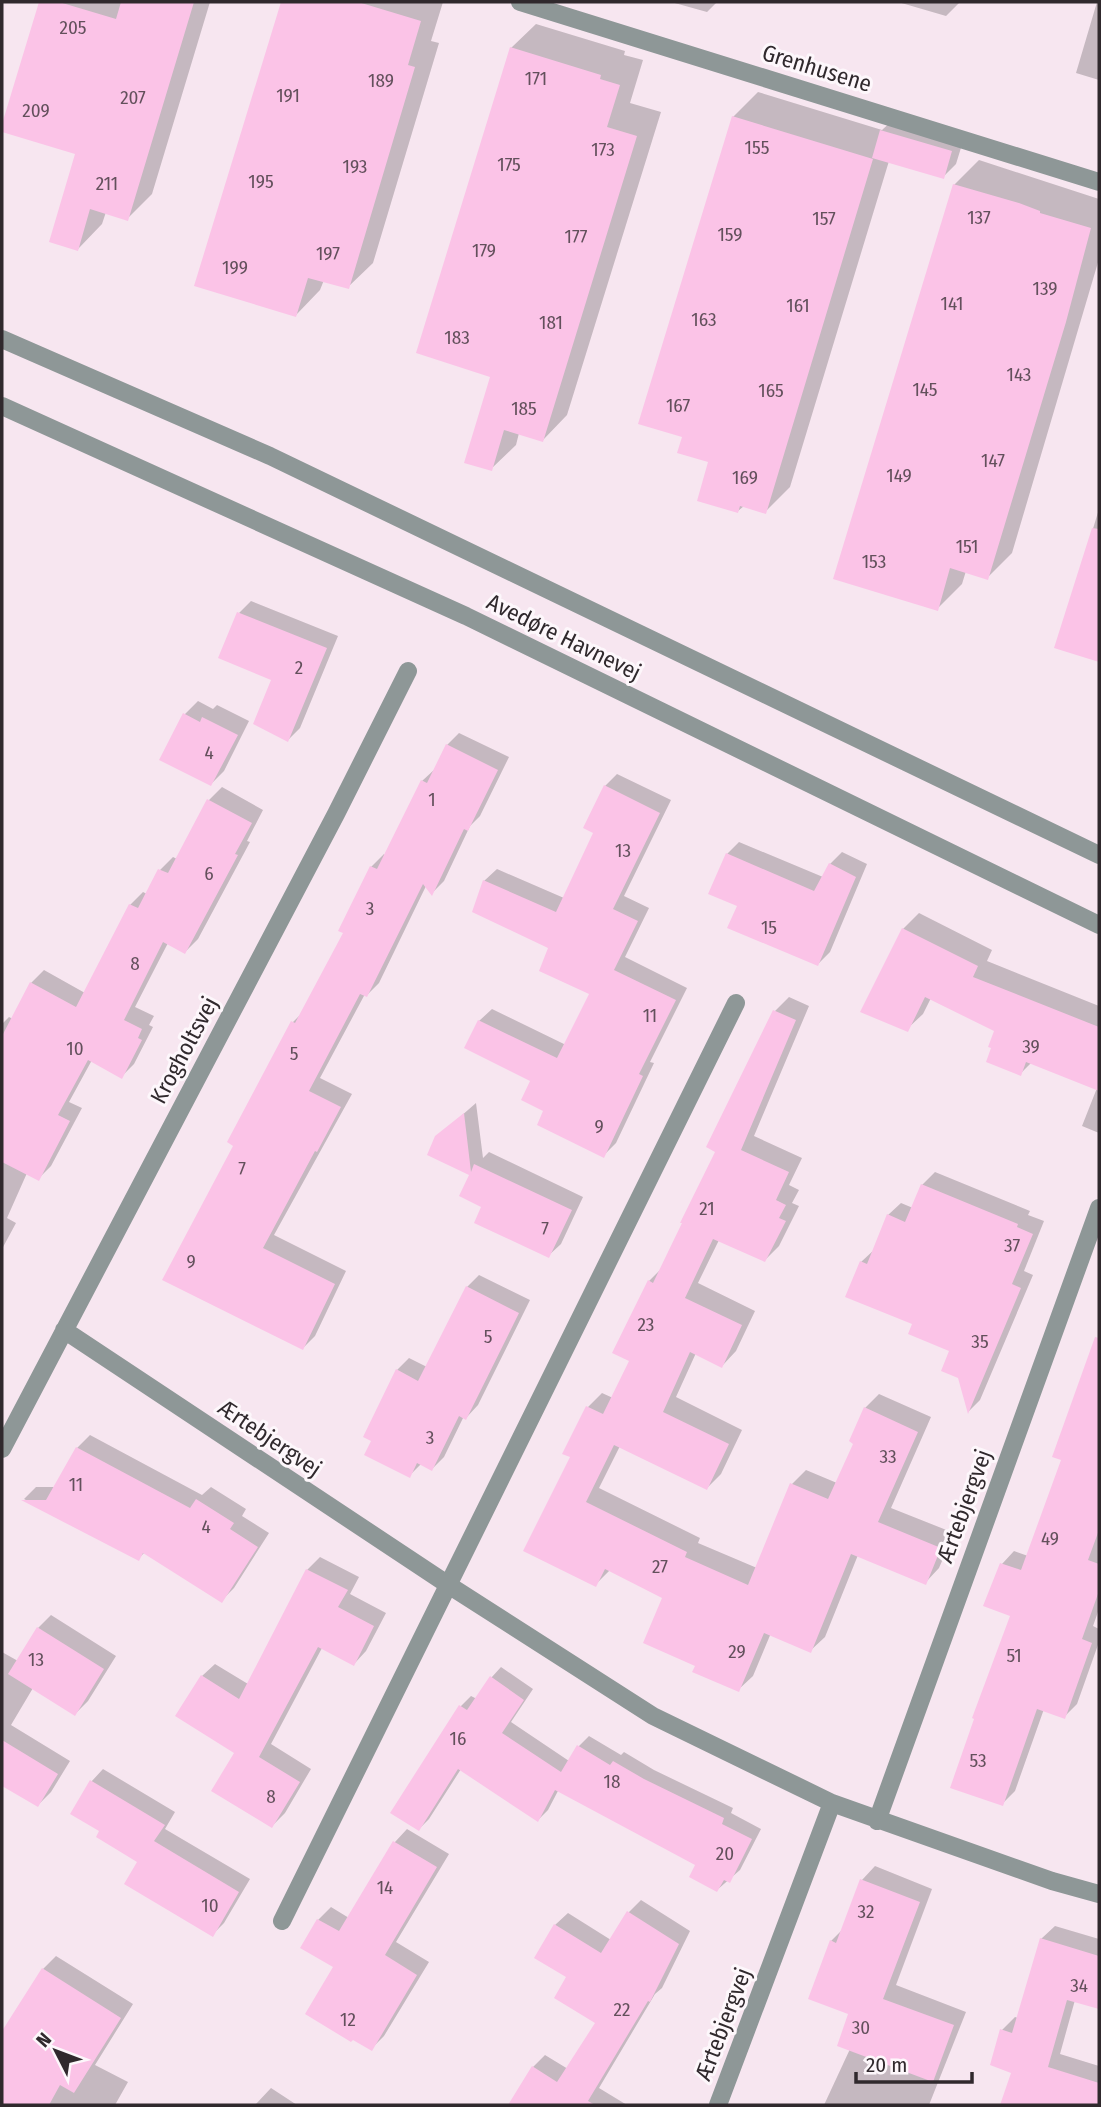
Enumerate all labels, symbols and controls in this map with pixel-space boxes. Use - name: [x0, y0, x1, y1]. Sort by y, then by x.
- house number: 205: [60, 16, 87, 39]
- street label: Grenhusene: [759, 38, 875, 98]
- house number: 171: [525, 67, 547, 90]
- house number: 189: [368, 69, 394, 92]
- house number: 191: [276, 84, 300, 107]
- house number: 207: [120, 86, 146, 109]
- house number: 209: [22, 99, 50, 122]
- house number: 155: [745, 136, 769, 159]
- house number: 173: [591, 138, 615, 161]
- house number: 175: [497, 153, 521, 176]
- house number: 193: [343, 155, 367, 178]
- house number: 195: [248, 170, 274, 193]
- house number: 211: [96, 172, 118, 195]
- house number: 137: [967, 206, 991, 229]
- house number: 157: [812, 207, 836, 230]
- house number: 159: [717, 223, 743, 246]
- house number: 177: [565, 225, 588, 248]
- house number: 179: [472, 239, 496, 262]
- house number: 197: [316, 242, 340, 265]
- house number: 199: [222, 256, 248, 279]
- house number: 139: [1032, 277, 1058, 300]
- house number: 141: [941, 292, 964, 315]
- house number: 161: [786, 294, 810, 317]
- house number: 163: [691, 308, 717, 331]
- house number: 181: [539, 311, 563, 334]
- house number: 183: [444, 326, 470, 349]
- house number: 143: [1007, 363, 1031, 386]
- house number: 145: [912, 378, 938, 401]
- house number: 165: [758, 379, 784, 402]
- house number: 167: [666, 394, 690, 417]
- house number: 185: [511, 397, 537, 420]
- house number: 147: [981, 449, 1005, 472]
- house number: 149: [886, 464, 912, 487]
- house number: 169: [732, 466, 758, 489]
- house number: 151: [956, 535, 978, 558]
- house number: 153: [862, 550, 886, 573]
- street label: Avedøre Havnevej: [482, 588, 646, 686]
- house number: 2: [295, 656, 303, 679]
- house number: 4: [204, 741, 214, 764]
- house number: 1: [428, 788, 436, 811]
- house number: 13: [615, 839, 631, 862]
- house number: 6: [204, 862, 214, 885]
- house number: 3: [366, 897, 374, 920]
- house number: 15: [761, 916, 777, 939]
- house number: 8: [130, 952, 140, 975]
- street label: Krogholtsvej: [144, 992, 224, 1108]
- house number: 11: [643, 1004, 657, 1027]
- house number: 39: [1022, 1035, 1040, 1058]
- house number: 10: [66, 1037, 84, 1060]
- house number: 5: [290, 1042, 298, 1065]
- house number: 9: [594, 1115, 604, 1138]
- house number: 7: [238, 1157, 246, 1180]
- house number: 21: [699, 1197, 715, 1220]
- house number: 7: [541, 1217, 549, 1240]
- house number: 37: [1004, 1234, 1020, 1257]
- house number: 9: [186, 1250, 196, 1273]
- house number: 23: [638, 1313, 654, 1336]
- house number: 5: [484, 1325, 492, 1348]
- house number: 35: [971, 1330, 989, 1353]
- street label: Ærtebjergvej: [212, 1393, 327, 1483]
- house number: 3: [426, 1426, 434, 1449]
- house number: 33: [879, 1445, 897, 1468]
- street label: Ærtebjergvej: [930, 1446, 997, 1567]
- house number: 11: [69, 1473, 83, 1496]
- house number: 4: [201, 1515, 211, 1538]
- house number: 49: [1041, 1527, 1059, 1550]
- house number: 27: [652, 1555, 668, 1578]
- house number: 29: [728, 1640, 746, 1663]
- house number: 51: [1006, 1644, 1022, 1667]
- house number: 13: [28, 1648, 44, 1671]
- house number: 16: [450, 1727, 466, 1750]
- house number: 53: [969, 1749, 987, 1772]
- house number: 18: [604, 1770, 620, 1793]
- house number: 8: [266, 1785, 276, 1808]
- house number: 20: [716, 1842, 734, 1865]
- house number: 14: [377, 1876, 393, 1899]
- house number: 10: [201, 1894, 219, 1917]
- house number: 32: [858, 1900, 874, 1923]
- street label: Ærtebjergvej: [688, 1964, 757, 2085]
- house number: 34: [1070, 1974, 1088, 1997]
- house number: 22: [614, 1998, 630, 2021]
- house number: 12: [340, 2008, 356, 2031]
- north arrow: [21, 2016, 91, 2086]
- house number: 30: [852, 2016, 870, 2039]
- text: N: [31, 2028, 56, 2052]
- scale bar: [856, 2040, 972, 2084]
- text: 20 m: [866, 2052, 907, 2078]

